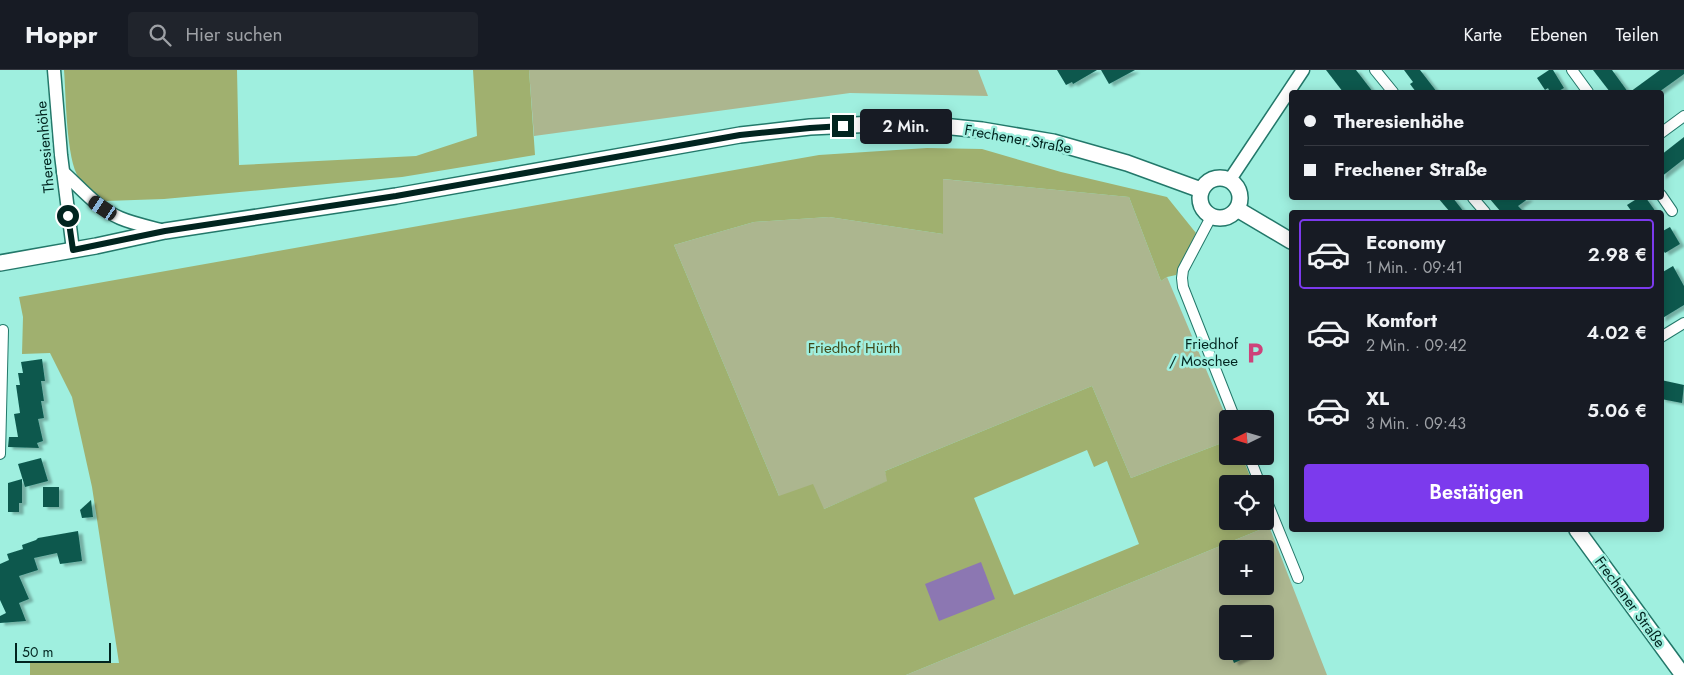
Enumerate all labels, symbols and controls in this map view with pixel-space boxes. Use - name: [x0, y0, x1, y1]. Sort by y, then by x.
- search box: [128, 12, 478, 57]
- text: Hoppr: [25, 17, 98, 52]
- icon: search: [146, 21, 174, 49]
- text: Hier suchen: [186, 21, 283, 48]
- text: Karte: [1463, 22, 1502, 48]
- text: Ebenen: [1530, 22, 1588, 48]
- text: Teilen: [1616, 22, 1659, 48]
- street label: Theresienhöhe: [30, 100, 60, 194]
- callout: 2 Min.: [860, 108, 953, 144]
- text: Theresienhöhe: [1334, 108, 1464, 135]
- route end: [832, 115, 854, 137]
- text: 2 Min.: [882, 115, 930, 138]
- street label: Frechener Straße: [963, 119, 1073, 159]
- text: Frechener Straße: [1334, 156, 1487, 183]
- car: [86, 193, 119, 223]
- route start: [57, 205, 79, 227]
- text: Economy: [1366, 229, 1446, 256]
- icon: car: [1306, 232, 1351, 277]
- text: 2.98 €: [1588, 241, 1647, 268]
- text: 1 Min. · 09:41: [1366, 256, 1463, 279]
- text: Komfort: [1366, 307, 1437, 334]
- icon: car: [1306, 310, 1351, 355]
- text: 4.02 €: [1587, 319, 1647, 346]
- place label: Friedhof / Moschee: [1169, 333, 1239, 372]
- text: 2 Min. · 09:42: [1366, 334, 1467, 357]
- park label: Friedhof Hürth: [808, 337, 900, 359]
- parking icon: Friedhof / Moschee: [1242, 340, 1268, 366]
- text: XL: [1366, 385, 1389, 412]
- icon: car: [1306, 388, 1351, 433]
- text: 5.06 €: [1587, 397, 1647, 424]
- north arrow: [1219, 410, 1274, 465]
- map controls: [1219, 410, 1274, 660]
- text: 3 Min. · 09:43: [1366, 412, 1466, 435]
- button: Bestätigen: [1304, 464, 1649, 522]
- button: locate: [1219, 475, 1274, 530]
- button: +: [1219, 540, 1274, 595]
- street label: Frechener Straße: [1589, 552, 1671, 652]
- button: −: [1219, 605, 1274, 660]
- scale bar: [15, 640, 111, 663]
- text: 50 m: [22, 642, 53, 662]

